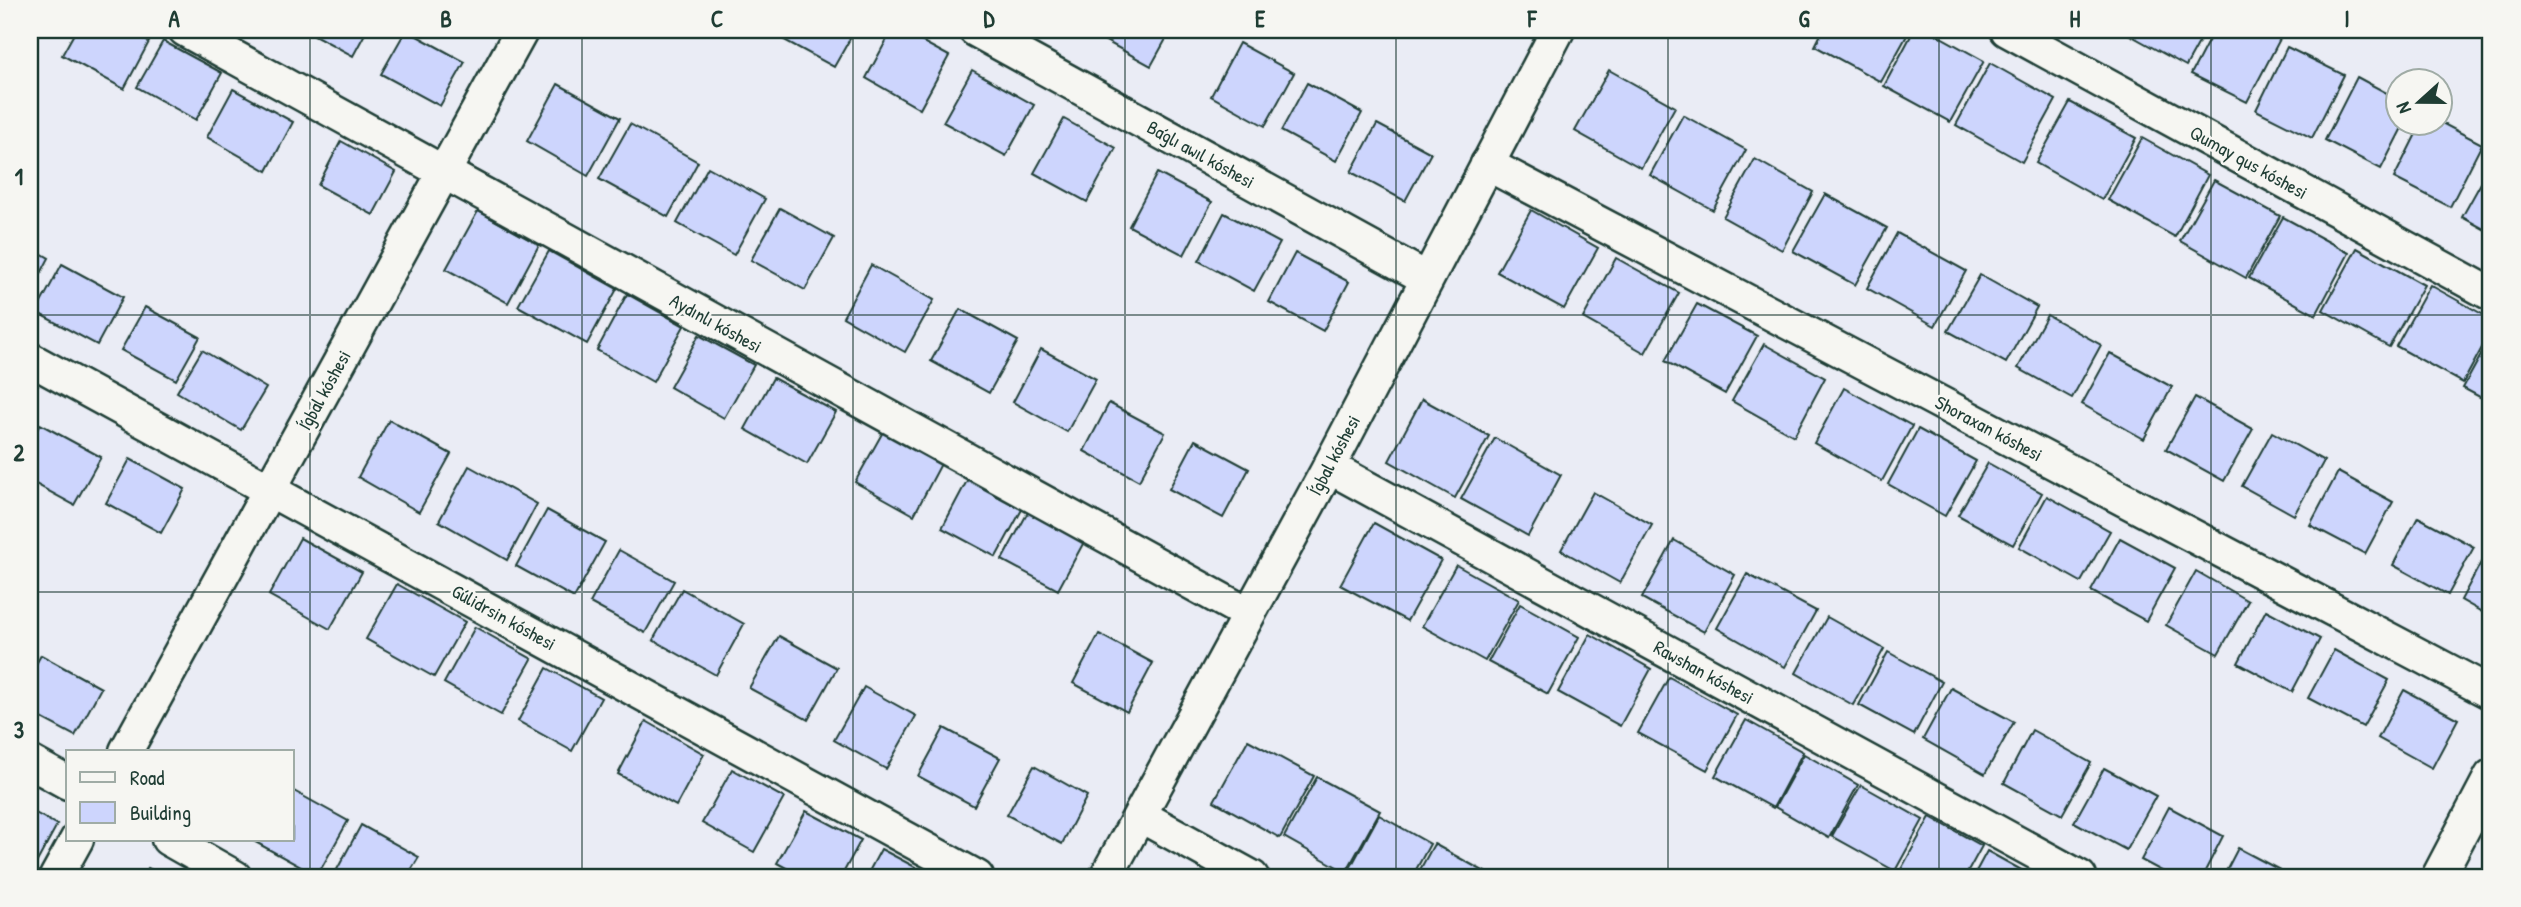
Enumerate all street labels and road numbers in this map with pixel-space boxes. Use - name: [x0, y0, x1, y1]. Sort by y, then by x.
- street label: Baǵlı awıl kóshesi: [1143, 114, 1259, 194]
- street label: Qumay qus kóshesi: [2185, 119, 2313, 205]
- street label: Aydınlı kóshesi: [665, 287, 767, 359]
- street label: Íǵbal kóshesi: [291, 345, 357, 435]
- street label: Shoraxan kóshesi: [1931, 389, 2047, 467]
- street label: Íǵbal kóshesi: [1302, 410, 1366, 500]
- street label: Gúlidrsin kóshesi: [447, 578, 561, 656]
- street label: Rawshan kóshesi: [1649, 634, 1759, 710]

